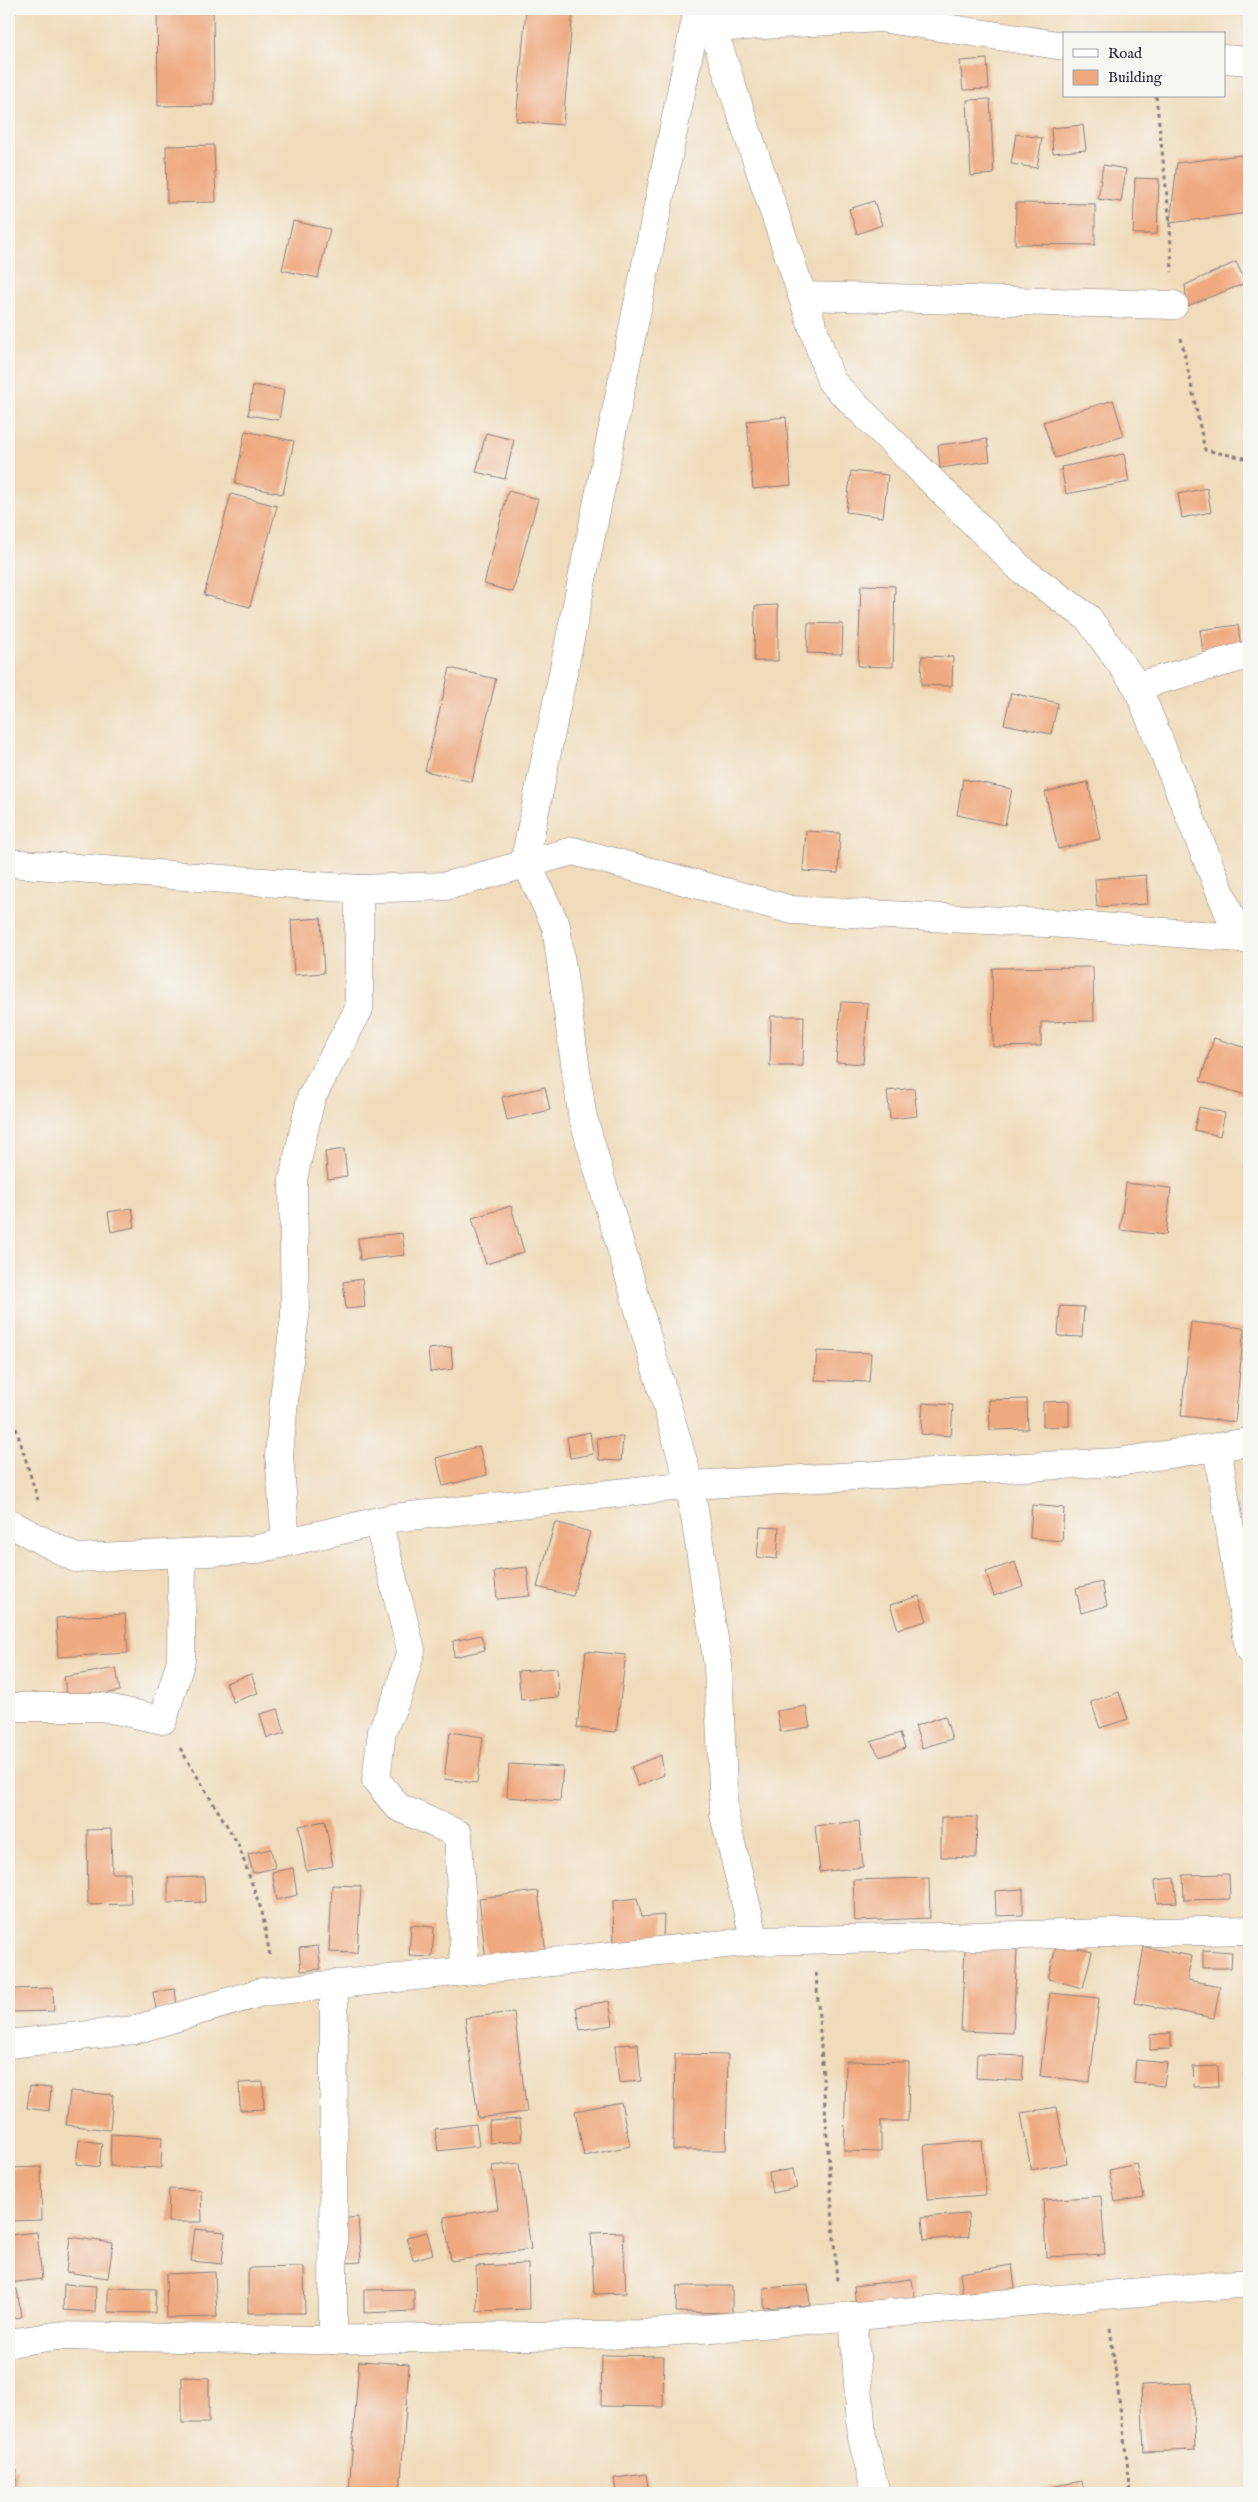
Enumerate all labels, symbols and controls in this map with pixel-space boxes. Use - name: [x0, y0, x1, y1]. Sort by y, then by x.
- legend: [1063, 32, 1226, 98]
- text: Road: [1108, 44, 1143, 63]
- text: Building: [1108, 68, 1163, 87]

